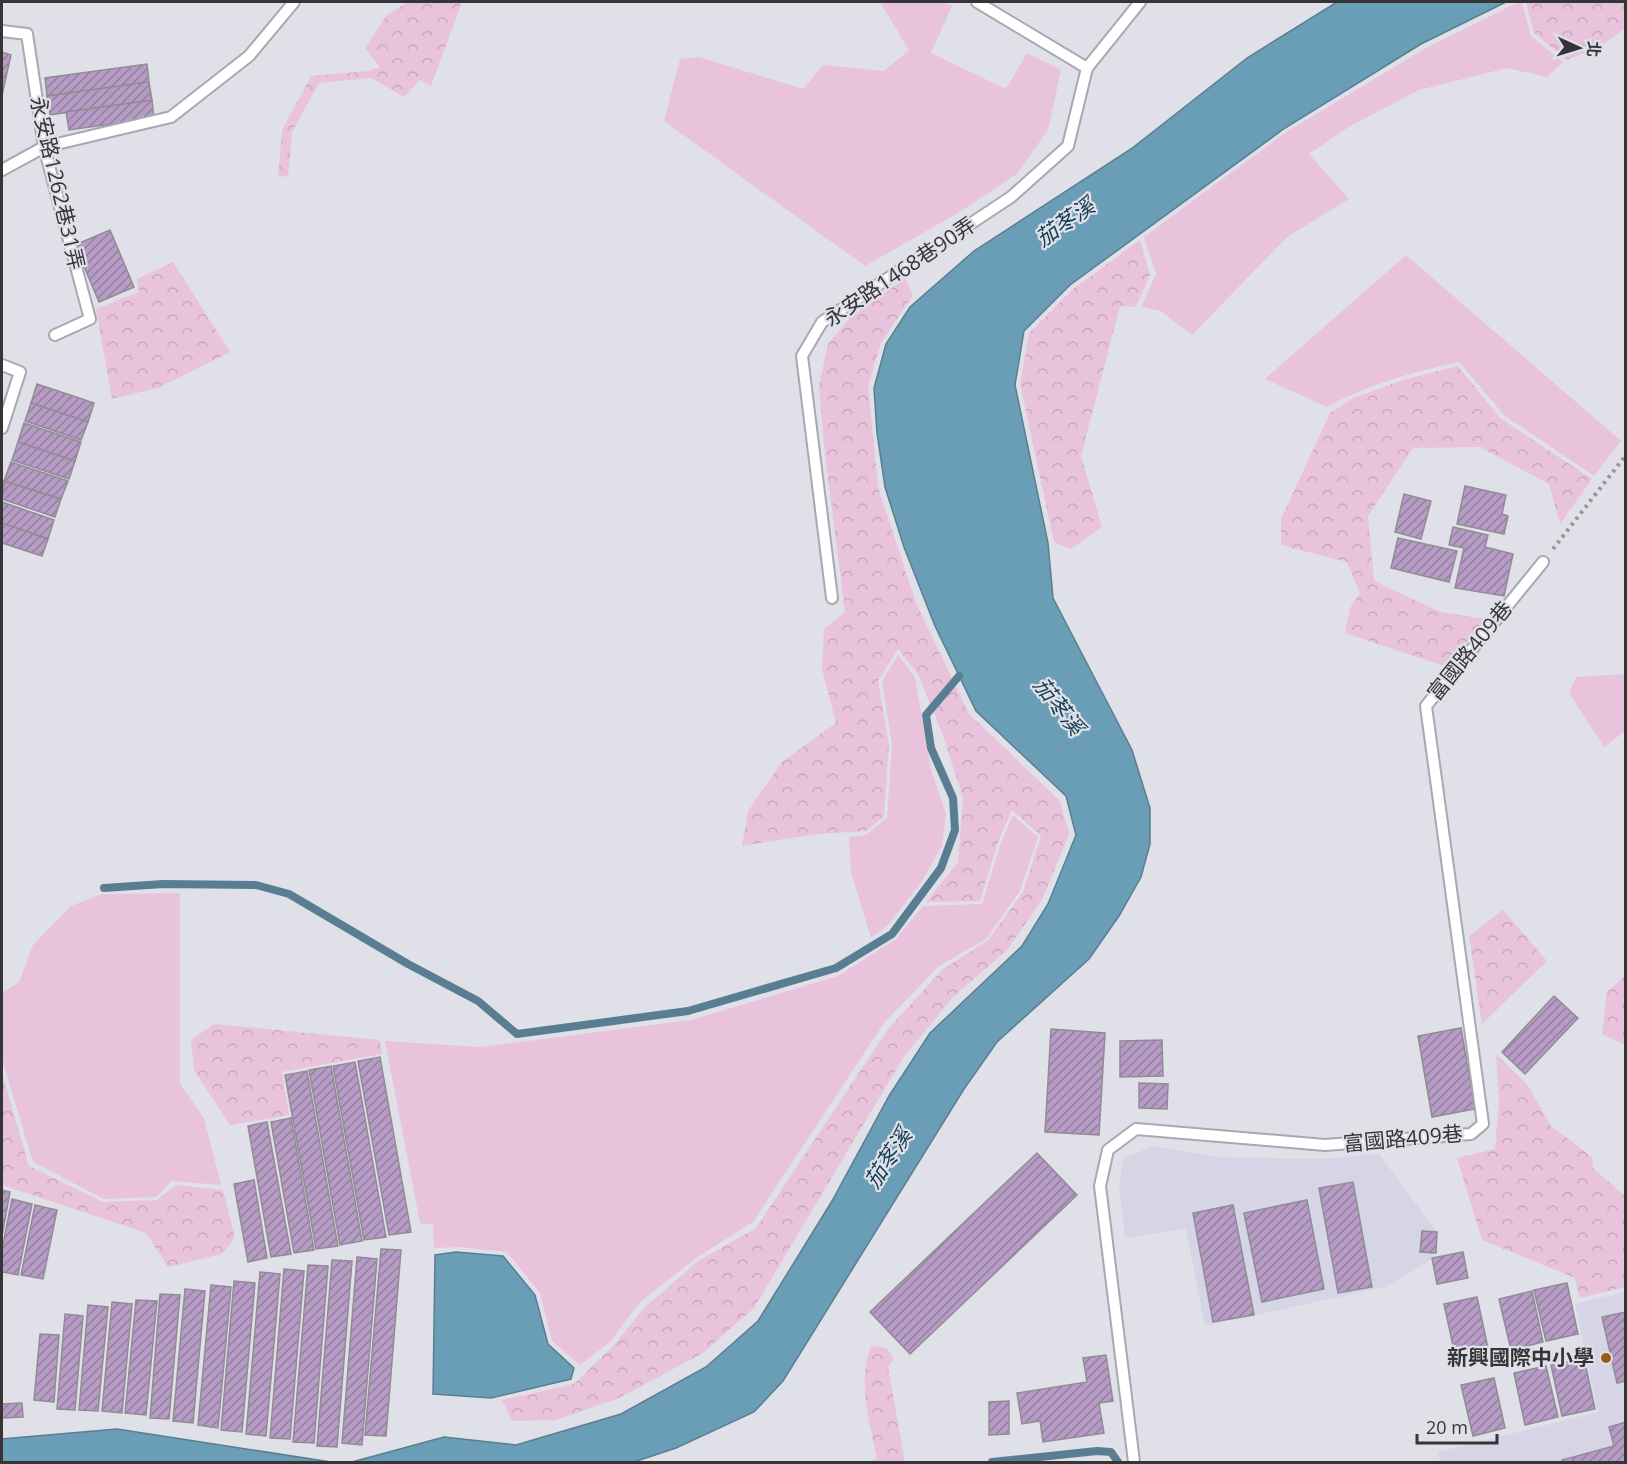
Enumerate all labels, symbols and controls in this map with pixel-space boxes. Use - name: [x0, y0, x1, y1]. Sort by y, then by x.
- north arrow: [1549, 18, 1609, 78]
- text: 北: [1582, 40, 1605, 58]
- street label: 永安路1262巷31弄: [24, 93, 92, 272]
- water label: 茄苳溪: [1029, 188, 1103, 252]
- street label: 永安路1468巷90弄: [818, 210, 981, 332]
- street label: 富國路409巷: [1421, 595, 1518, 706]
- water label: 茄苳溪: [1028, 670, 1094, 743]
- water label: 茄苳溪: [857, 1119, 919, 1193]
- street label: 富國路409巷: [1342, 1119, 1464, 1157]
- place label: 新興國際中小學: [1447, 1343, 1594, 1371]
- marker: 新興國際中小學: [1599, 1351, 1613, 1365]
- scale bar: [1417, 1407, 1496, 1445]
- text: 20 m: [1426, 1415, 1468, 1439]

